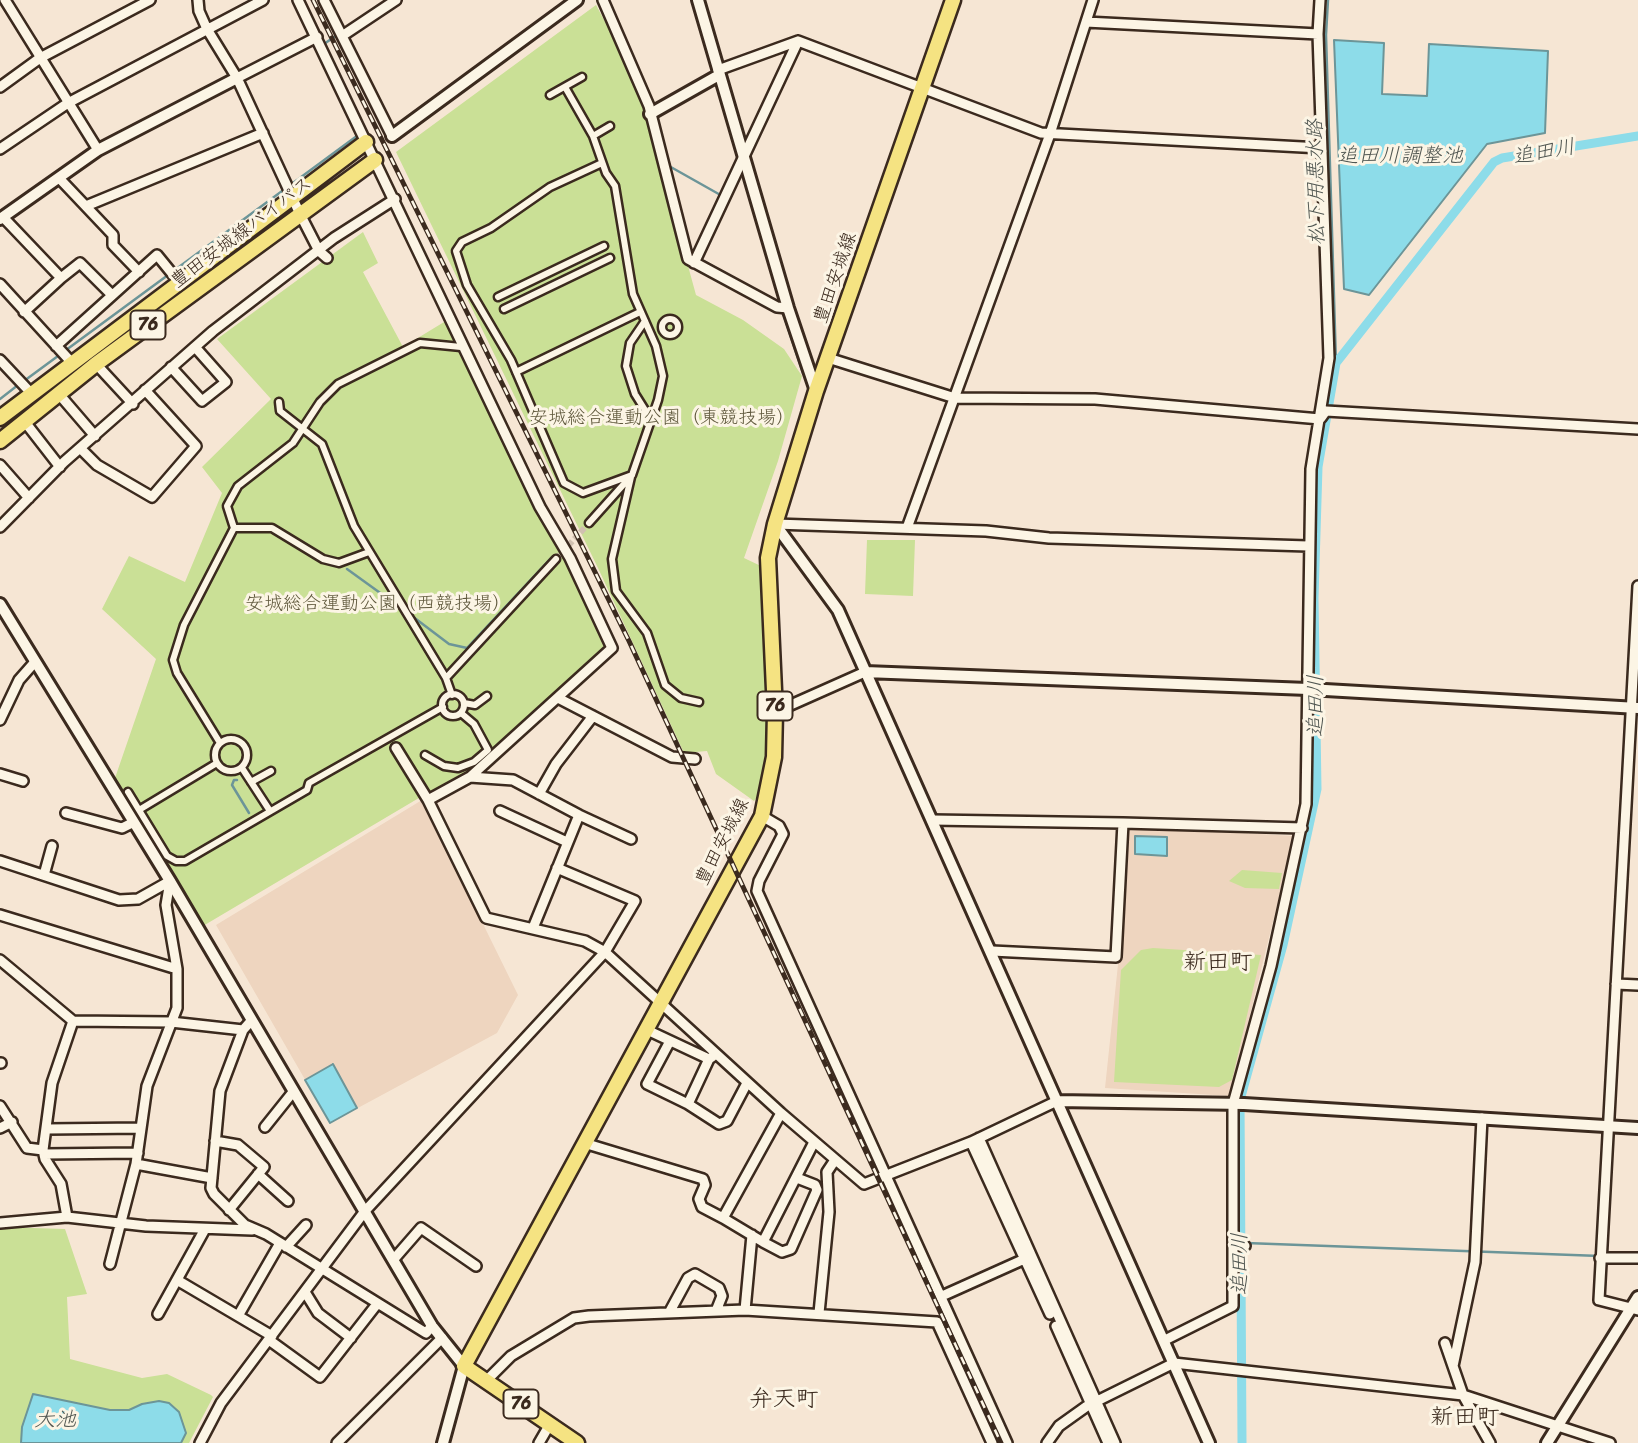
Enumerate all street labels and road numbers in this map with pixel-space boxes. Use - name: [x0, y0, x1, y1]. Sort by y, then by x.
- street label: 豊田安城線バイパス: [167, 172, 317, 294]
- street label: 豊田安城線: [810, 229, 862, 327]
- road number: 76: [130, 310, 166, 340]
- road number: 76: [758, 692, 792, 720]
- street label: 豊田安城線: [691, 795, 755, 889]
- road number: 76: [504, 1390, 538, 1419]

